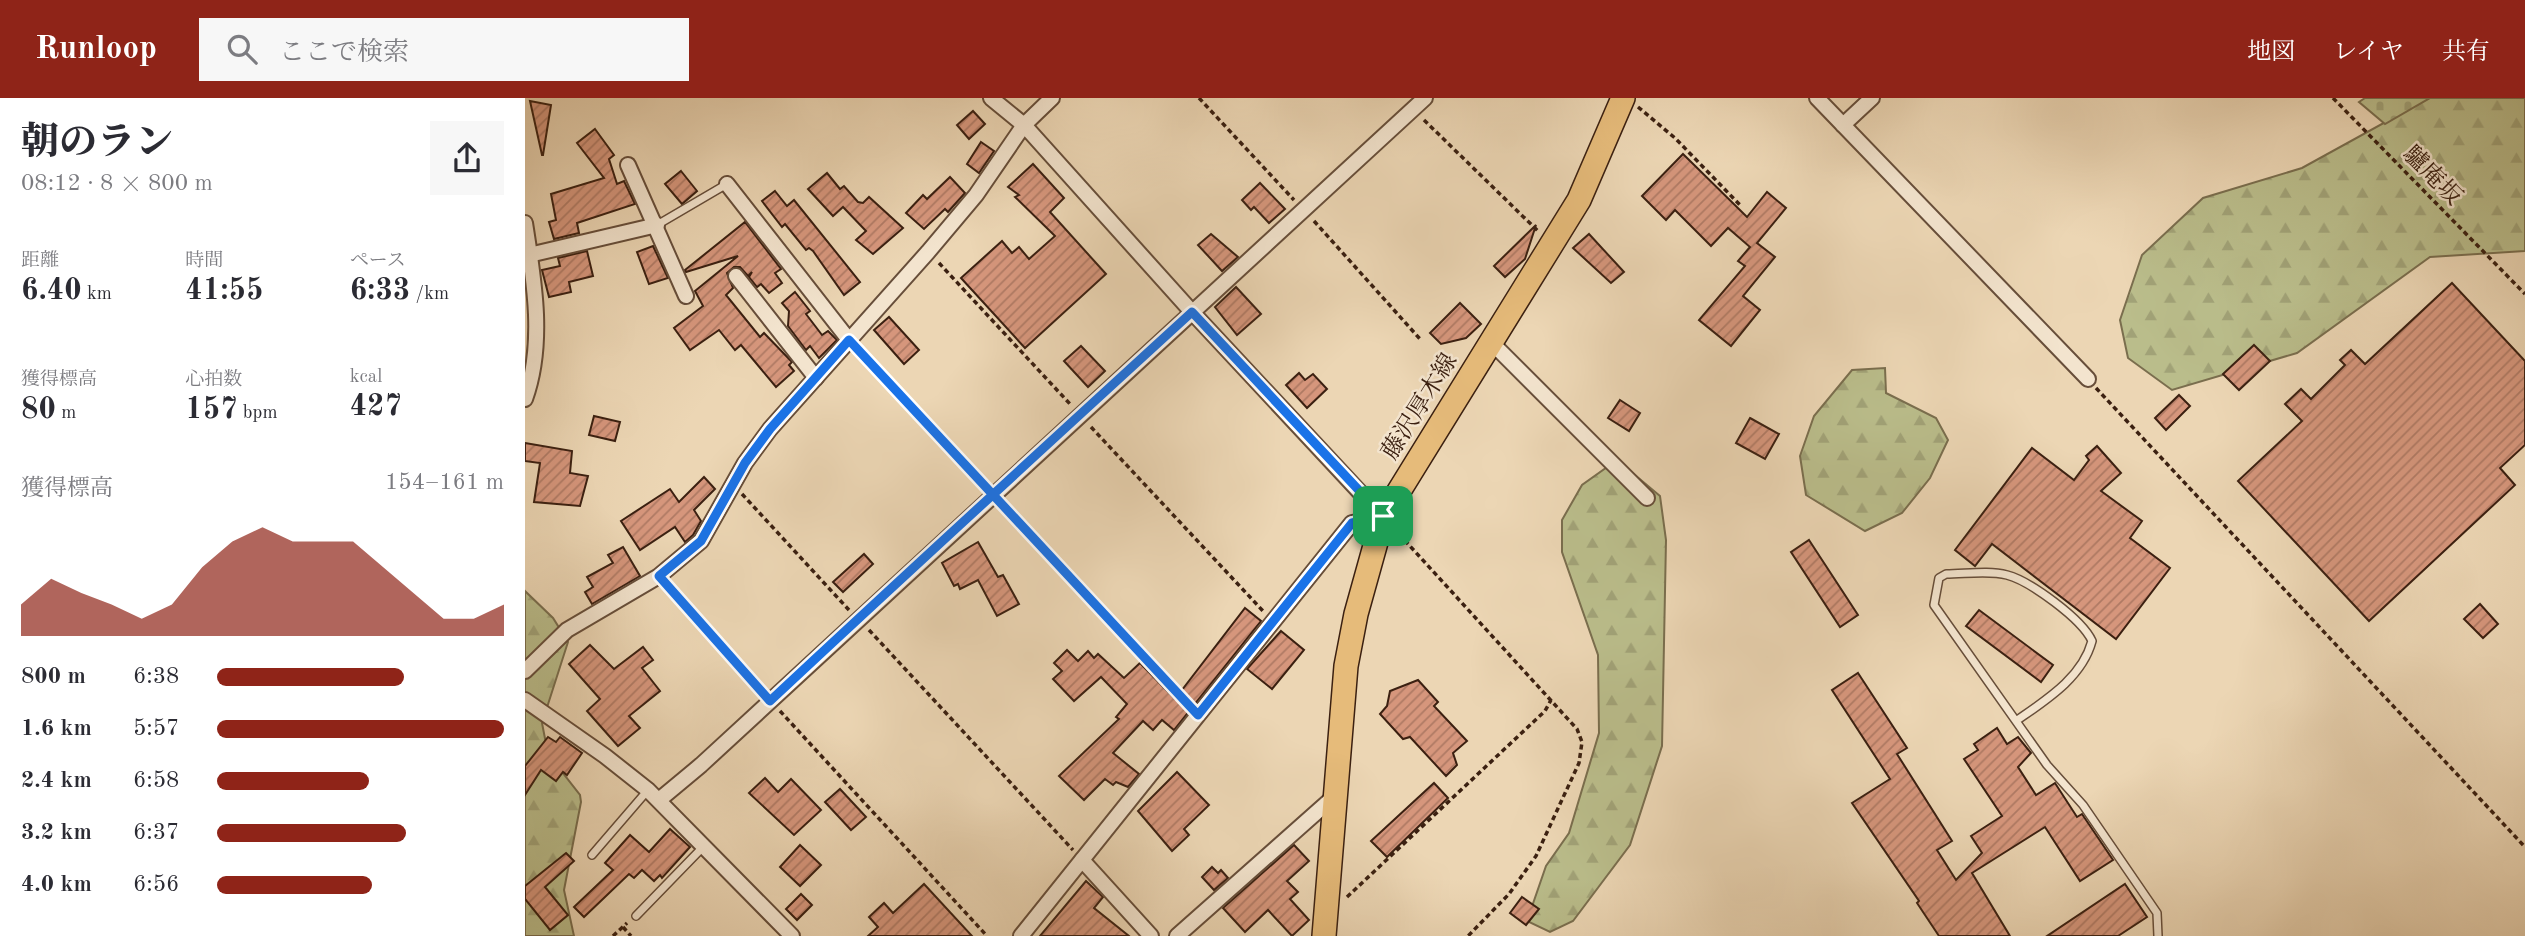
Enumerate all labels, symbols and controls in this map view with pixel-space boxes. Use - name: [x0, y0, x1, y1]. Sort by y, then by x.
- search box: [199, 18, 689, 81]
- icon: search: [223, 30, 261, 68]
- text: Runloop: [35, 33, 157, 66]
- text: ここで検索: [279, 40, 409, 66]
- text: 地図: [2247, 41, 2295, 65]
- text: レイヤ: [2333, 41, 2404, 65]
- text: 共有: [2442, 41, 2490, 65]
- button: share: [430, 121, 504, 195]
- text: 朝のラン: [21, 125, 173, 163]
- street label: 驢庵坂: [2398, 140, 2468, 210]
- text: 08:12 · 8 × 800 m: [21, 172, 213, 195]
- text: 距離: [21, 252, 59, 271]
- text: 時間: [185, 252, 223, 271]
- text: ペース: [350, 252, 406, 271]
- text: 6.40: [21, 276, 82, 306]
- text: 41:55: [185, 276, 263, 306]
- text: 6:33: [350, 276, 410, 306]
- text: km: [82, 285, 112, 304]
- text: /km: [410, 285, 449, 304]
- street label: 藤沢厚木線: [1376, 348, 1463, 464]
- text: kcal: [350, 368, 382, 387]
- text: 獲得標高: [21, 371, 97, 390]
- text: 心拍数: [185, 371, 242, 390]
- text: 427: [350, 392, 402, 422]
- text: 80: [21, 395, 56, 425]
- text: 157: [185, 395, 238, 425]
- text: m: [56, 404, 76, 423]
- text: bpm: [238, 404, 278, 423]
- text: 154–161 m: [385, 471, 504, 494]
- text: 獲得標高: [21, 477, 113, 500]
- pin: [1353, 486, 1413, 546]
- icon: arrive: [1364, 497, 1402, 535]
- text: 800 m: [21, 665, 86, 688]
- text: 6:38: [133, 665, 179, 688]
- text: 1.6 km: [21, 717, 92, 740]
- text: 5:57: [133, 717, 179, 740]
- text: 2.4 km: [21, 769, 92, 792]
- text: 6:58: [133, 769, 179, 792]
- text: 3.2 km: [21, 821, 92, 844]
- text: 6:37: [133, 821, 179, 844]
- text: 4.0 km: [21, 873, 92, 896]
- text: 6:56: [133, 873, 179, 896]

